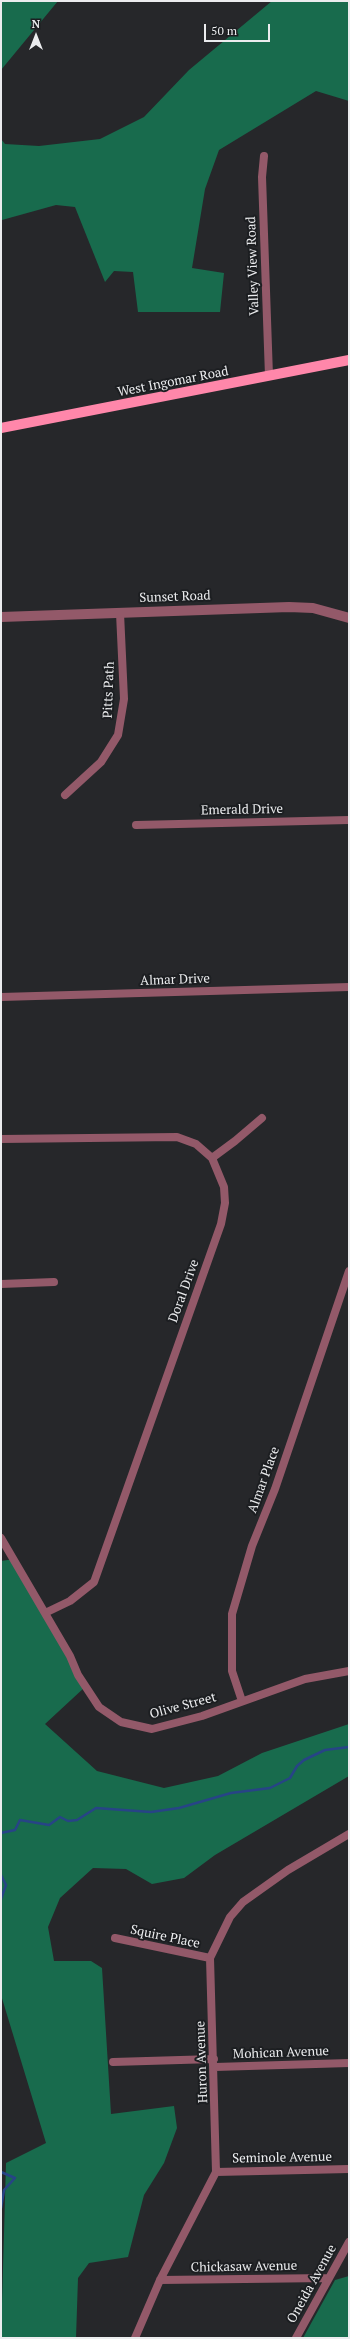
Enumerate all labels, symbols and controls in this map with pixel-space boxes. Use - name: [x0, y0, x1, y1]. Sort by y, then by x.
- north arrow: [16, 16, 56, 56]
- scale bar: [206, 16, 272, 42]
- text: N: [32, 17, 40, 31]
- text: 50 m: [211, 23, 237, 38]
- street label: Valley View Road: [243, 216, 263, 316]
- street label: West Ingomar Road: [116, 364, 230, 400]
- street label: Sunset Road: [139, 588, 211, 606]
- street label: Pitts Path: [100, 661, 118, 719]
- street label: Emerald Drive: [201, 801, 283, 819]
- street label: Almar Drive: [140, 971, 210, 989]
- street label: Doral Drive: [165, 1257, 203, 1325]
- street label: Almar Place: [245, 1445, 283, 1515]
- street label: Olive Street: [148, 1690, 218, 1722]
- street label: Squire Place: [129, 1922, 201, 1952]
- street label: Huron Avenue: [193, 2020, 211, 2104]
- street label: Mohican Avenue: [233, 2044, 329, 2062]
- street label: Seminole Avenue: [232, 2149, 332, 2167]
- street label: Oneida Avenue: [284, 2242, 340, 2326]
- street label: Chickasaw Avenue: [191, 2258, 297, 2276]

